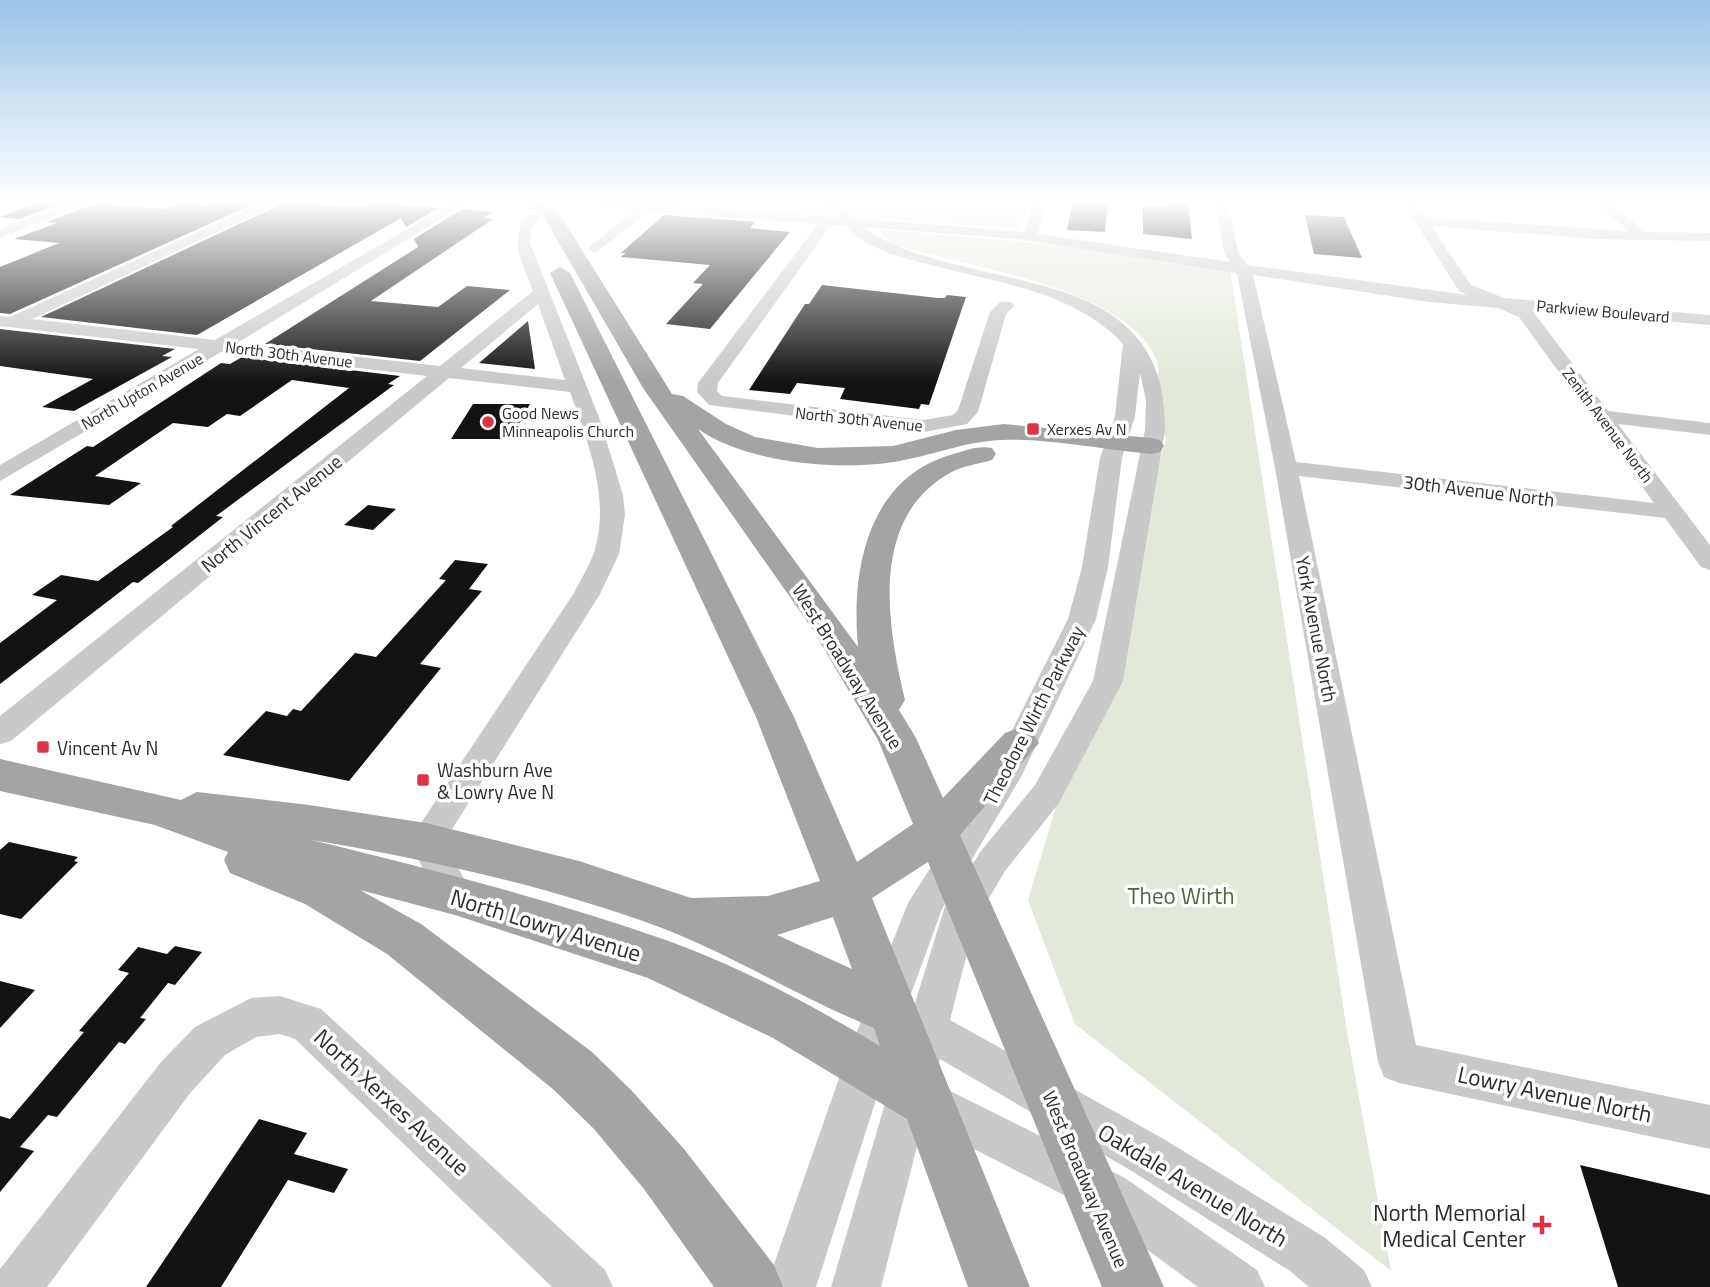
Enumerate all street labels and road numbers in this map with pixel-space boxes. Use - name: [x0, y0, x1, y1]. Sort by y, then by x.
- street label: Parkview Boulevard: [1536, 293, 1670, 329]
- street label: North 30th Avenue: [224, 334, 354, 374]
- street label: North Upton Avenue: [77, 346, 207, 436]
- street label: Zenith Avenue North: [1557, 362, 1659, 488]
- street label: North 30th Avenue: [794, 400, 924, 438]
- street label: North Vincent Avenue: [194, 447, 348, 579]
- street label: 30th Avenue North: [1402, 466, 1556, 514]
- street label: York Avenue North: [1289, 553, 1345, 705]
- street label: West Broadway Avenue: [785, 578, 911, 754]
- street label: Theodore Wirth Parkway: [975, 620, 1091, 810]
- street label: North Lowry Avenue: [446, 879, 646, 971]
- street label: North Xerxes Avenue: [306, 1020, 478, 1184]
- street label: Lowry Avenue North: [1455, 1056, 1655, 1132]
- street label: West Broadway Avenue: [1036, 1086, 1136, 1272]
- street label: Oakdale Avenue North: [1091, 1114, 1295, 1256]

